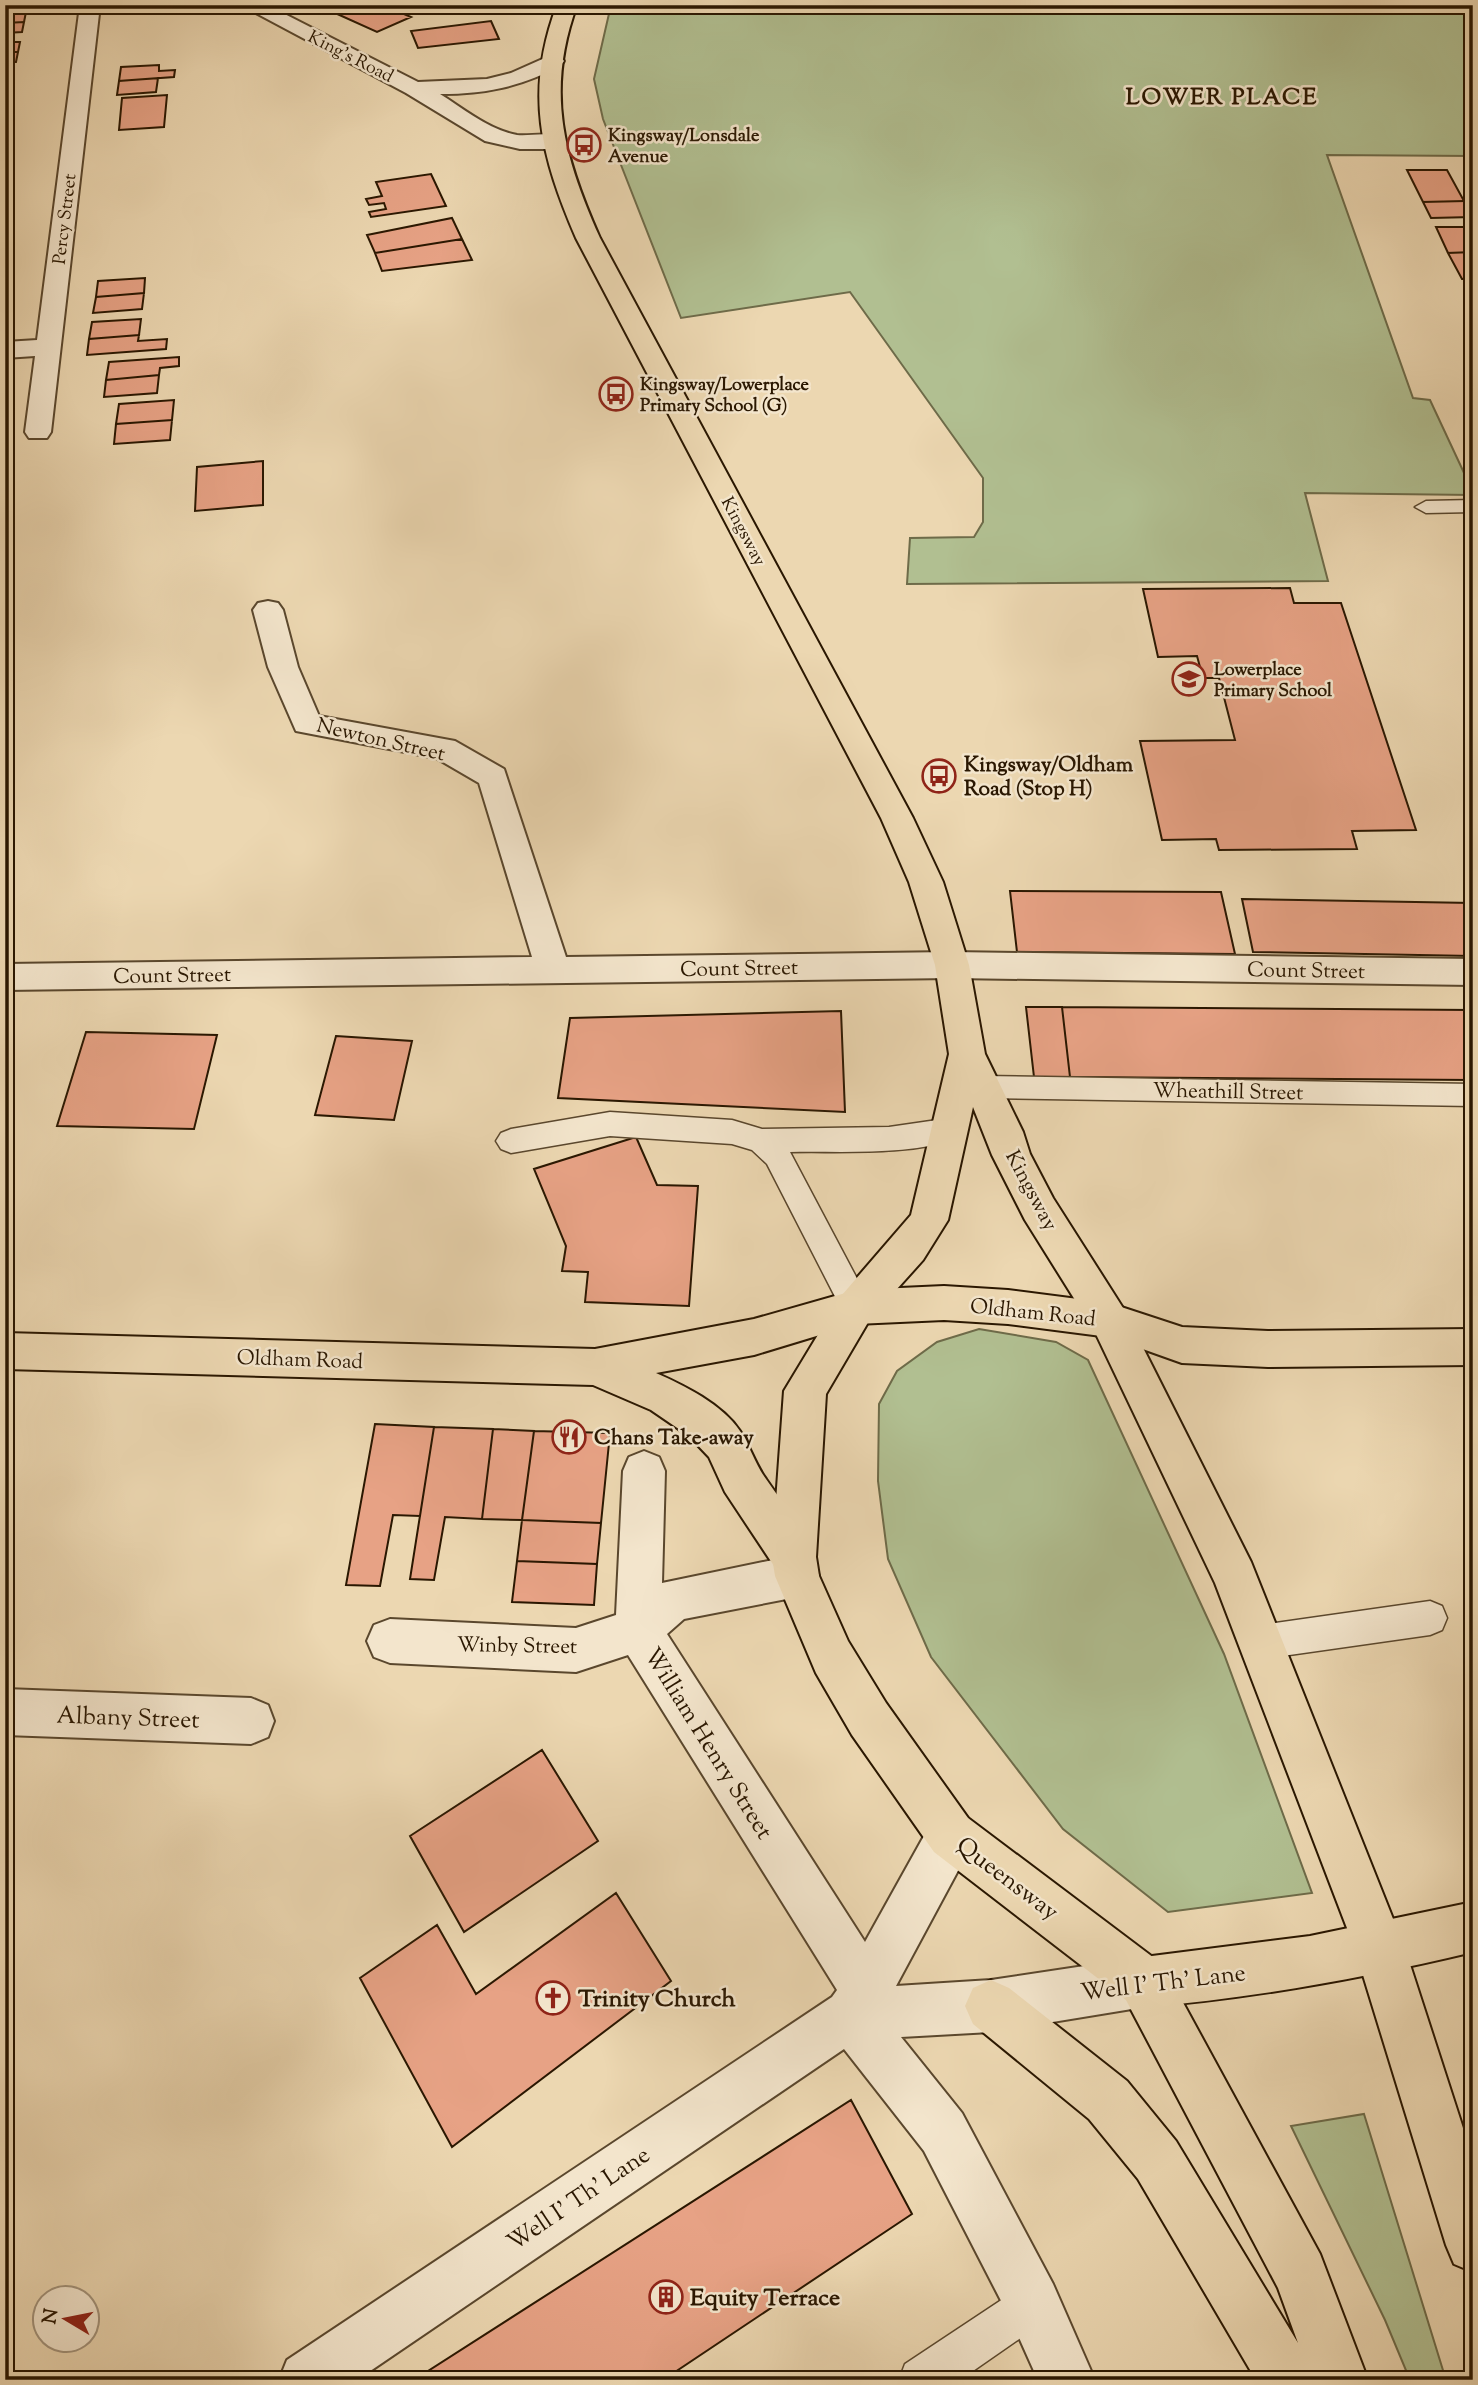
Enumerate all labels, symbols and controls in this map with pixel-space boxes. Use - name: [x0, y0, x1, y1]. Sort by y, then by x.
- street label: King's Road: [303, 25, 397, 90]
- district label: LOWER PLACE: [1126, 82, 1318, 115]
- place label: Kingsway/Lonsdale Avenue: [608, 124, 760, 171]
- bus stop icon: Kingsway/Lonsdale Avenue: [565, 126, 603, 164]
- street label: Percy Street: [48, 172, 84, 266]
- place label: Kingsway/Lowerplace Primary School (G): [640, 373, 810, 420]
- bus stop icon: Kingsway/Lowerplace Primary School (G): [597, 375, 635, 413]
- street label: Kingsway: [713, 493, 771, 571]
- place label: Lowerplace Primary School: [1214, 658, 1333, 705]
- school or university icon: Lowerplace Primary School: [1170, 660, 1208, 698]
- street label: Newton Street: [313, 712, 448, 770]
- place label: Kingsway/Oldham Road (Stop H): [964, 751, 1134, 805]
- bus stop icon: Kingsway/Oldham Road (Stop H): [920, 757, 958, 795]
- street label: Count Street: [680, 954, 798, 986]
- street label: Count Street: [1247, 956, 1365, 988]
- street label: Count Street: [113, 961, 231, 993]
- street label: Wheathill Street: [1152, 1077, 1304, 1109]
- street label: Kingsway: [996, 1145, 1064, 1237]
- street label: Oldham Road: [968, 1292, 1097, 1336]
- street label: Oldham Road: [236, 1344, 364, 1378]
- restaurant icon: Chans Take-away: [550, 1418, 588, 1456]
- place label: Chans Take-away: [594, 1424, 754, 1454]
- street label: Winby Street: [457, 1631, 577, 1663]
- street label: William Henry Street: [634, 1642, 780, 1847]
- street label: Albany Street: [56, 1700, 200, 1738]
- street label: Queensway: [948, 1830, 1065, 1929]
- street label: Well I' Th' Lane: [1079, 1957, 1248, 2011]
- church icon: Trinity Church: [534, 1979, 572, 2017]
- place label: Trinity Church: [578, 1983, 736, 2017]
- street label: Well I' Th' Lane: [501, 2139, 657, 2260]
- building icon: Equity Terrace: [647, 2278, 685, 2316]
- place label: Equity Terrace: [690, 2282, 840, 2316]
- north arrow: [32, 2284, 102, 2354]
- text: N: [37, 2307, 66, 2326]

